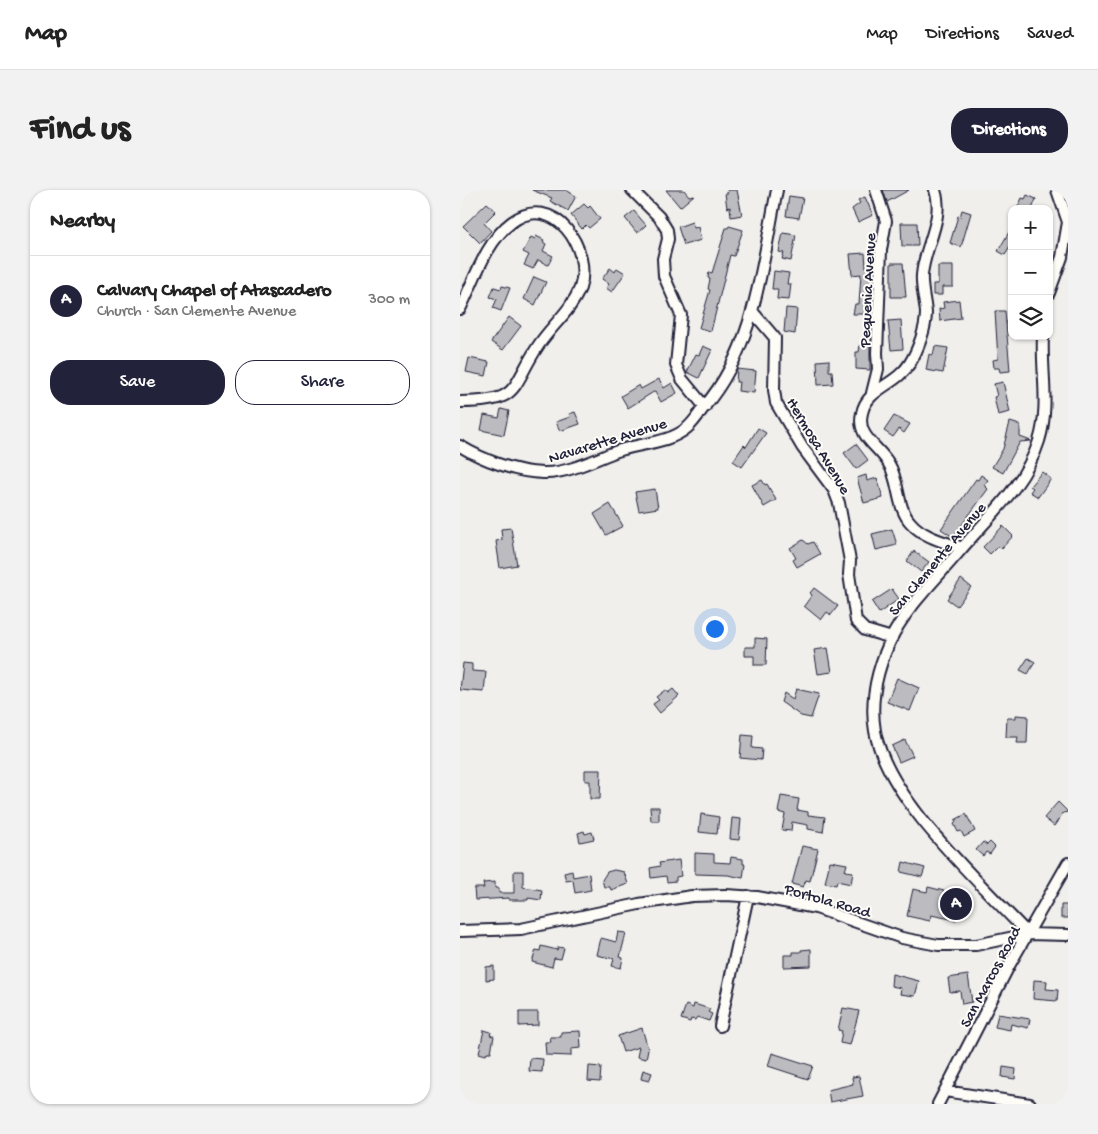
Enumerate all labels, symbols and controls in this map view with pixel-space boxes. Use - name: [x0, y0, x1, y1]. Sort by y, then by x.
- text: Map: [25, 20, 67, 49]
- text: Map: [866, 24, 898, 45]
- text: Directions: [926, 24, 999, 45]
- text: Saved: [1027, 24, 1073, 45]
- button: Directions: [951, 108, 1068, 153]
- text: Find us: [30, 110, 130, 151]
- map controls: [1008, 205, 1053, 340]
- button: +: [1008, 205, 1053, 250]
- text: Nearby: [50, 210, 115, 235]
- street label: Pequenia Avenue: [857, 232, 882, 349]
- button: −: [1008, 250, 1053, 295]
- text: Calvary Chapel of Atascadero: [97, 280, 332, 303]
- text: A: [61, 291, 71, 310]
- text: 300 m: [368, 291, 410, 310]
- button: layers: [1008, 295, 1053, 340]
- text: Church · San Clemente Avenue: [97, 303, 296, 322]
- button: Save: [50, 360, 225, 405]
- button: Share: [235, 360, 410, 405]
- street label: Hermosa Avenue: [781, 395, 854, 499]
- street label: Navarette Avenue: [547, 415, 670, 469]
- street label: San Clemente Avenue: [886, 499, 992, 621]
- your location: [702, 616, 728, 642]
- street label: Portola Road: [781, 881, 874, 924]
- pin: A: [940, 885, 972, 923]
- street label: San Marcos Road: [957, 922, 1027, 1031]

